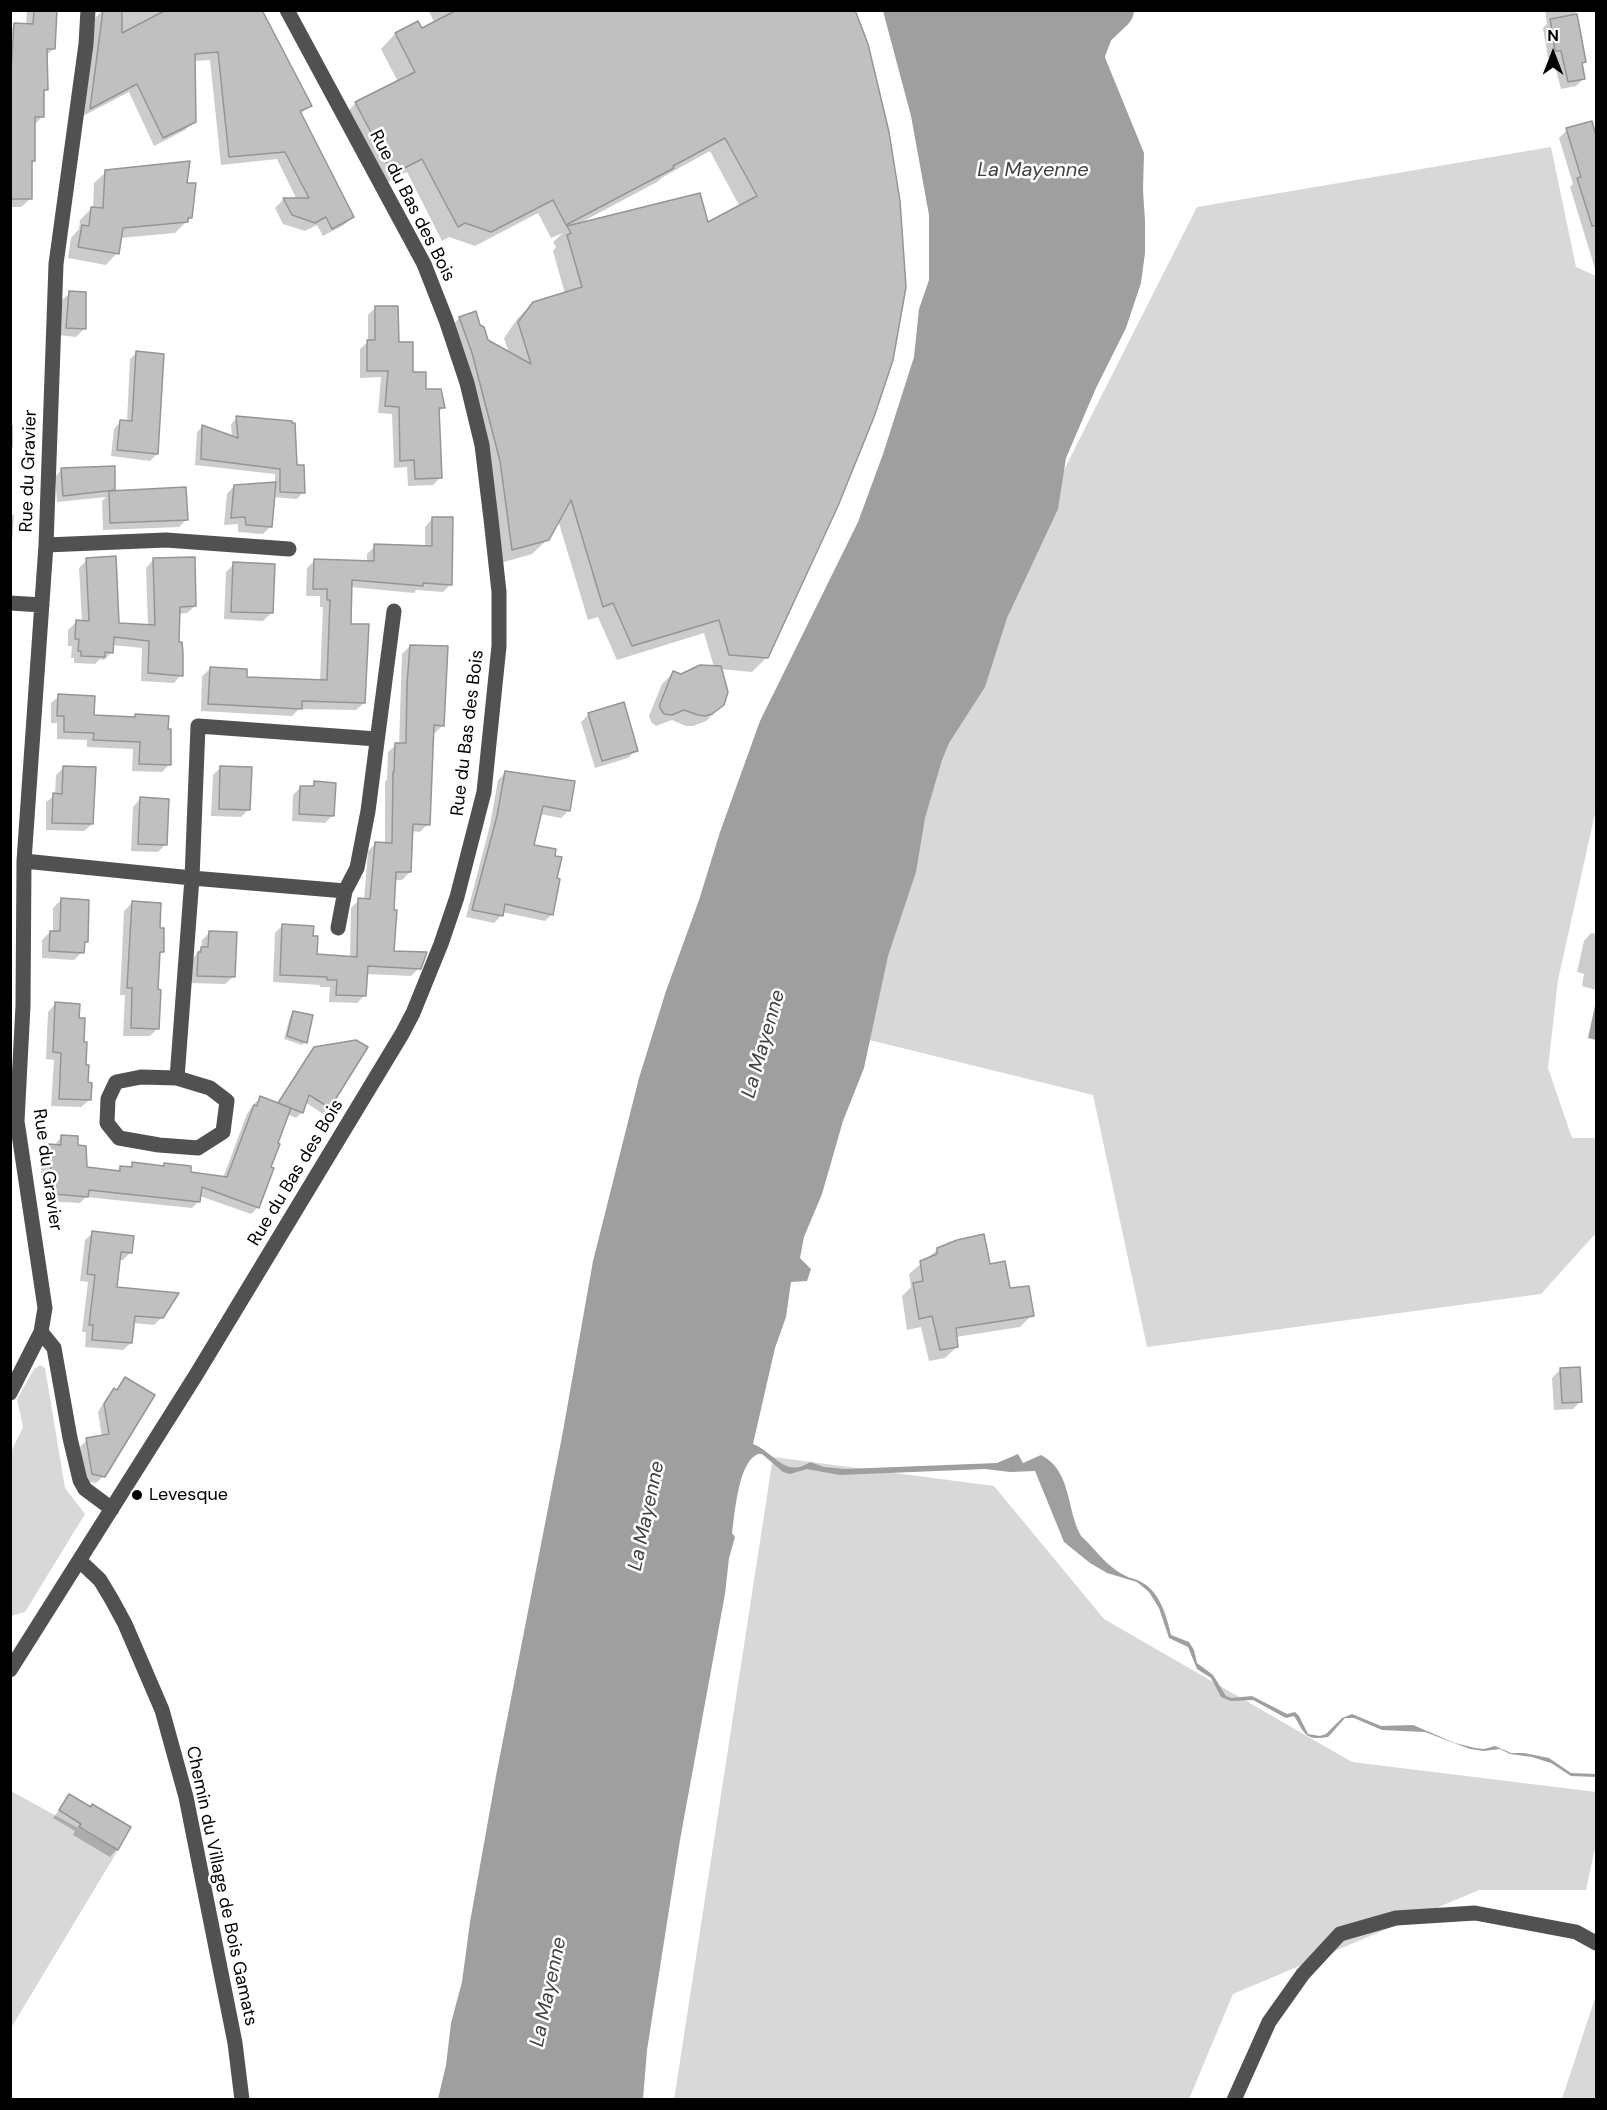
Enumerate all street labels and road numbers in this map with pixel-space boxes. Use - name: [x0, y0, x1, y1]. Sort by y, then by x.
- street label: Rue du Bas des Bois: [364, 127, 460, 285]
- street label: Rue du Gravier: [16, 409, 42, 533]
- street label: Rue du Bas des Bois: [447, 649, 489, 817]
- street label: Rue du Bas des Bois: [244, 1096, 348, 1250]
- street label: Rue du Gravier: [28, 1108, 66, 1232]
- street label: Chemin du Village de Bois Gamats: [181, 1744, 261, 2028]

